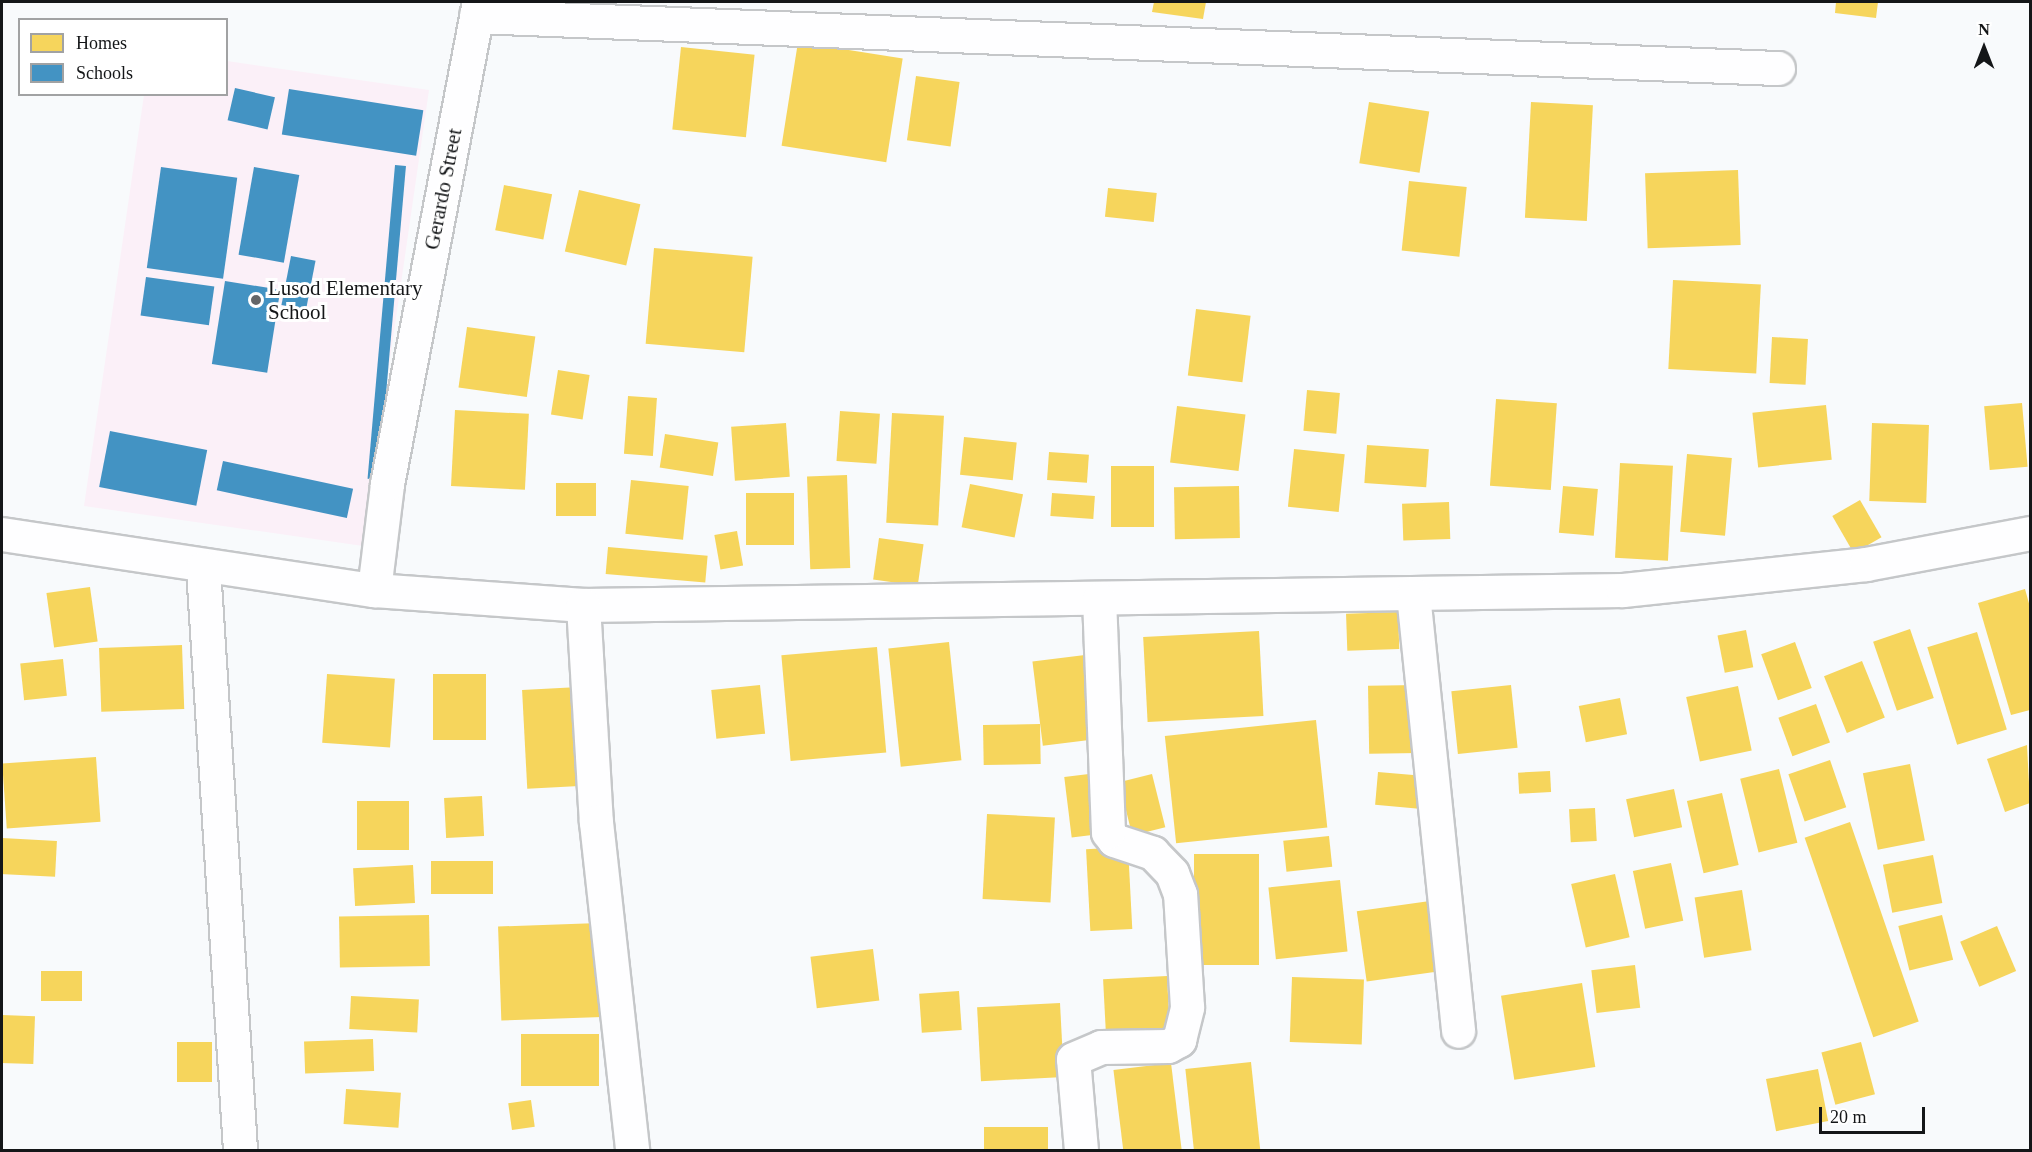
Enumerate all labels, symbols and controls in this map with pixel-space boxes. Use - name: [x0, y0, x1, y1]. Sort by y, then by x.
- legend: [18, 18, 228, 96]
- north arrow: [1954, 18, 2014, 78]
- text: N: [1978, 21, 1990, 38]
- text: Homes: [76, 33, 127, 53]
- text: Schools: [76, 63, 133, 83]
- street label: Gerardo Street: [419, 126, 467, 252]
- place label: Lusod Elementary School: [268, 275, 423, 325]
- marker: Lusod Elementary School: [249, 293, 263, 307]
- scale bar: [1822, 1095, 1928, 1133]
- text: 20 m: [1830, 1107, 1867, 1127]

